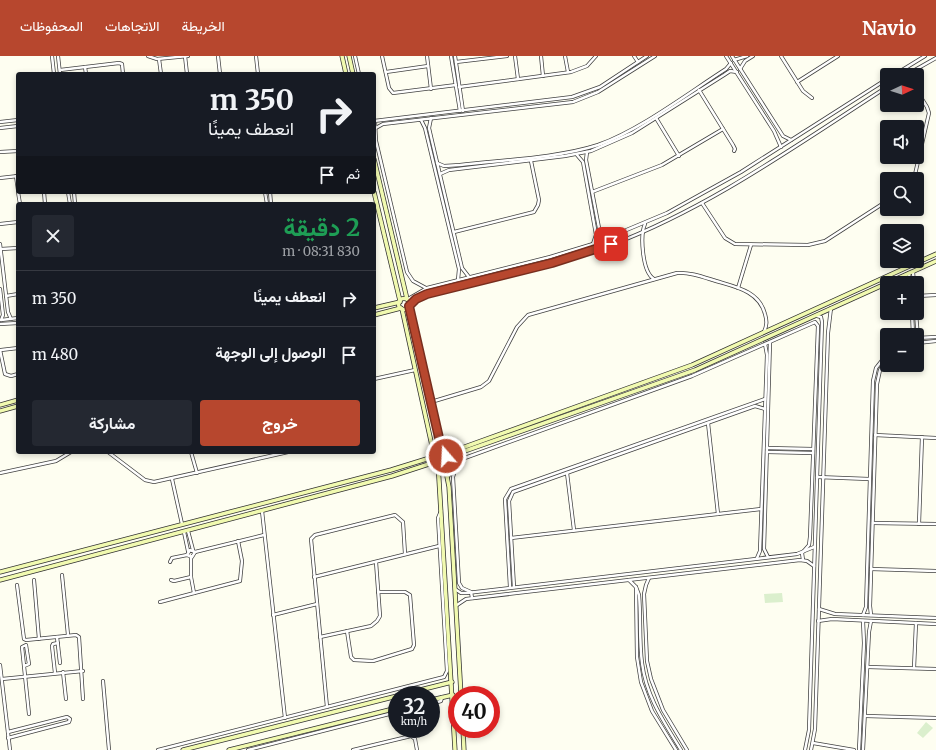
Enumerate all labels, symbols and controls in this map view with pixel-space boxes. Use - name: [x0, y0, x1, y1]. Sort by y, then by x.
- text: Navio: [862, 16, 916, 40]
- text: المحفوظات: [20, 17, 83, 35]
- text: الاتجاهات: [105, 17, 159, 35]
- text: الخريطة: [181, 17, 225, 35]
- north arrow: [880, 68, 924, 112]
- map controls: [880, 68, 924, 372]
- text: 350 m: [210, 82, 294, 118]
- icon: right: [308, 88, 360, 140]
- text: انعطف يمينًا: [208, 117, 294, 140]
- button: sound: [880, 120, 924, 164]
- icon: arrive: [316, 164, 338, 186]
- text: ثم: [346, 164, 360, 183]
- button: search: [880, 172, 924, 216]
- text: 2 دقيقة: [284, 212, 360, 243]
- button: close: [32, 215, 74, 257]
- button: layers: [880, 224, 924, 268]
- pin: [594, 227, 628, 261]
- icon: arrive: [600, 233, 622, 255]
- text: 830 m · 08:31: [282, 243, 360, 260]
- button: +: [880, 276, 924, 320]
- text: انعطف يمينًا: [253, 287, 326, 306]
- icon: right: [338, 288, 360, 310]
- text: 350 m: [32, 289, 76, 308]
- button: −: [880, 328, 924, 372]
- text: الوصول إلى الوجهة: [215, 343, 326, 362]
- icon: arrive: [338, 344, 360, 366]
- text: 480 m: [32, 345, 78, 364]
- button: مشاركة: [32, 400, 192, 446]
- button: خروج: [200, 400, 360, 446]
- position arrow: [425, 435, 467, 477]
- speed limit sign: 40: [448, 686, 500, 738]
- text: 32: [403, 694, 425, 719]
- text: km/h: [401, 715, 427, 728]

